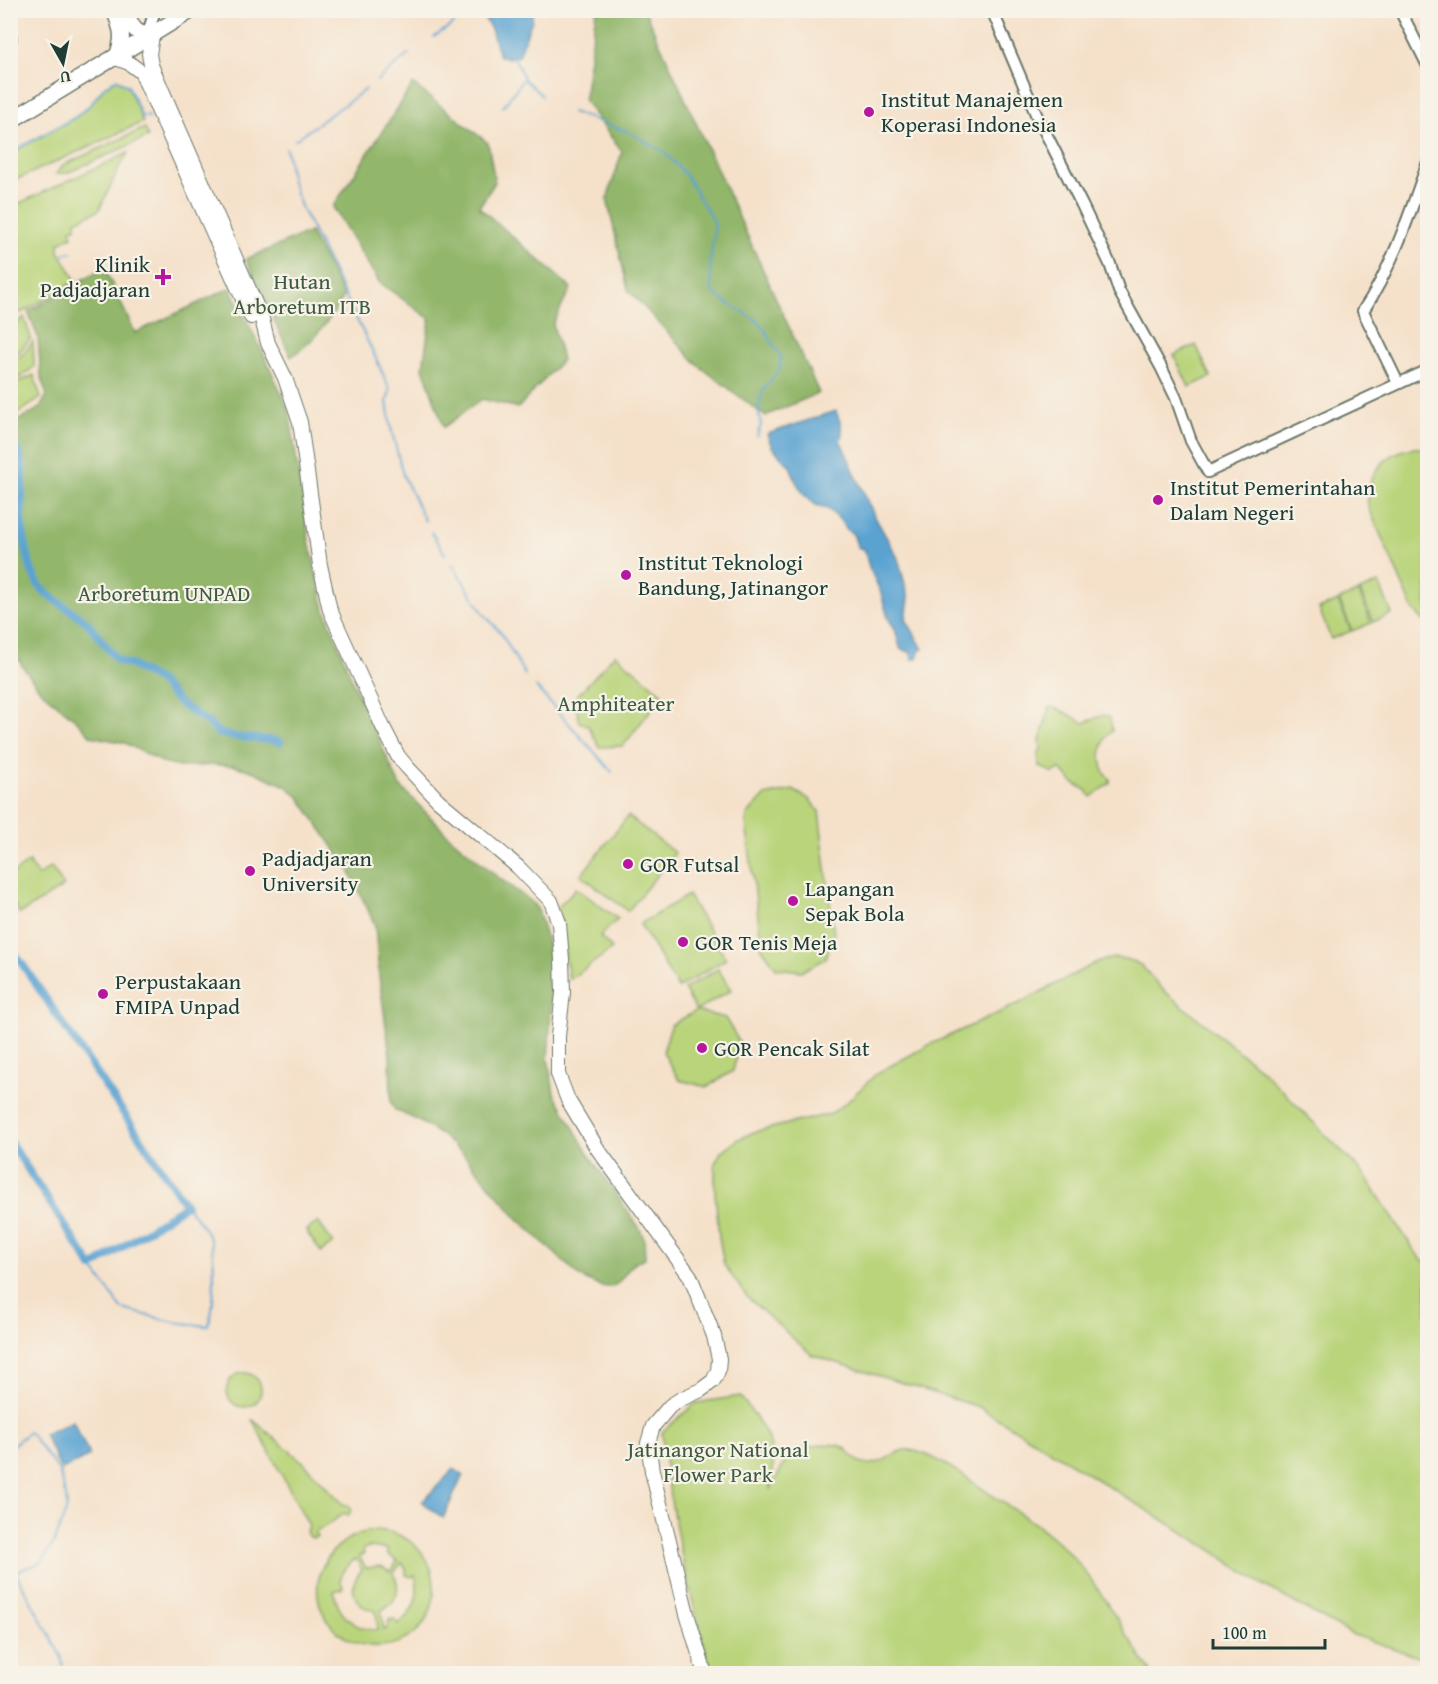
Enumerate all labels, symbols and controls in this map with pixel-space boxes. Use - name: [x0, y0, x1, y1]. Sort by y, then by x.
- north arrow: [33, 33, 93, 93]
- text: U: [58, 65, 73, 91]
- place label: Institut Manajemen Koperasi Indonesia: [881, 83, 1064, 140]
- marker: Institut Manajemen Koperasi Indonesia: [862, 105, 876, 119]
- place label: Klinik Padjadjaran: [40, 248, 151, 305]
- park label: Hutan Arboretum ITB: [233, 265, 371, 322]
- marker: Klinik Padjadjaran: [154, 268, 172, 286]
- place label: Institut Pemerintahan Dalam Negeri: [1170, 471, 1376, 528]
- marker: Institut Pemerintahan Dalam Negeri: [1151, 493, 1165, 507]
- place label: Institut Teknologi Bandung, Jatinangor: [638, 546, 828, 603]
- marker: Institut Teknologi Bandung, Jatinangor: [619, 568, 633, 582]
- park label: Arboretum UNPAD: [78, 577, 250, 609]
- park label: Amphiteater: [557, 687, 675, 719]
- place label: Padjadjaran University: [262, 842, 373, 899]
- place label: GOR Futsal: [640, 848, 740, 880]
- marker: GOR Futsal: [621, 857, 635, 871]
- marker: Padjadjaran University: [243, 864, 257, 878]
- place label: Lapangan Sepak Bola: [805, 872, 905, 929]
- marker: Lapangan Sepak Bola: [786, 894, 800, 908]
- place label: GOR Tenis Meja: [695, 926, 838, 958]
- marker: GOR Tenis Meja: [676, 935, 690, 949]
- place label: Perpustakaan FMIPA Unpad: [115, 965, 242, 1022]
- marker: Perpustakaan FMIPA Unpad: [96, 987, 110, 1001]
- place label: GOR Pencak Silat: [714, 1032, 870, 1064]
- marker: GOR Pencak Silat: [695, 1041, 709, 1055]
- park label: Jatinangor National Flower Park: [624, 1433, 809, 1490]
- scale bar: [1213, 1612, 1326, 1650]
- text: 100 m: [1222, 1619, 1267, 1646]

